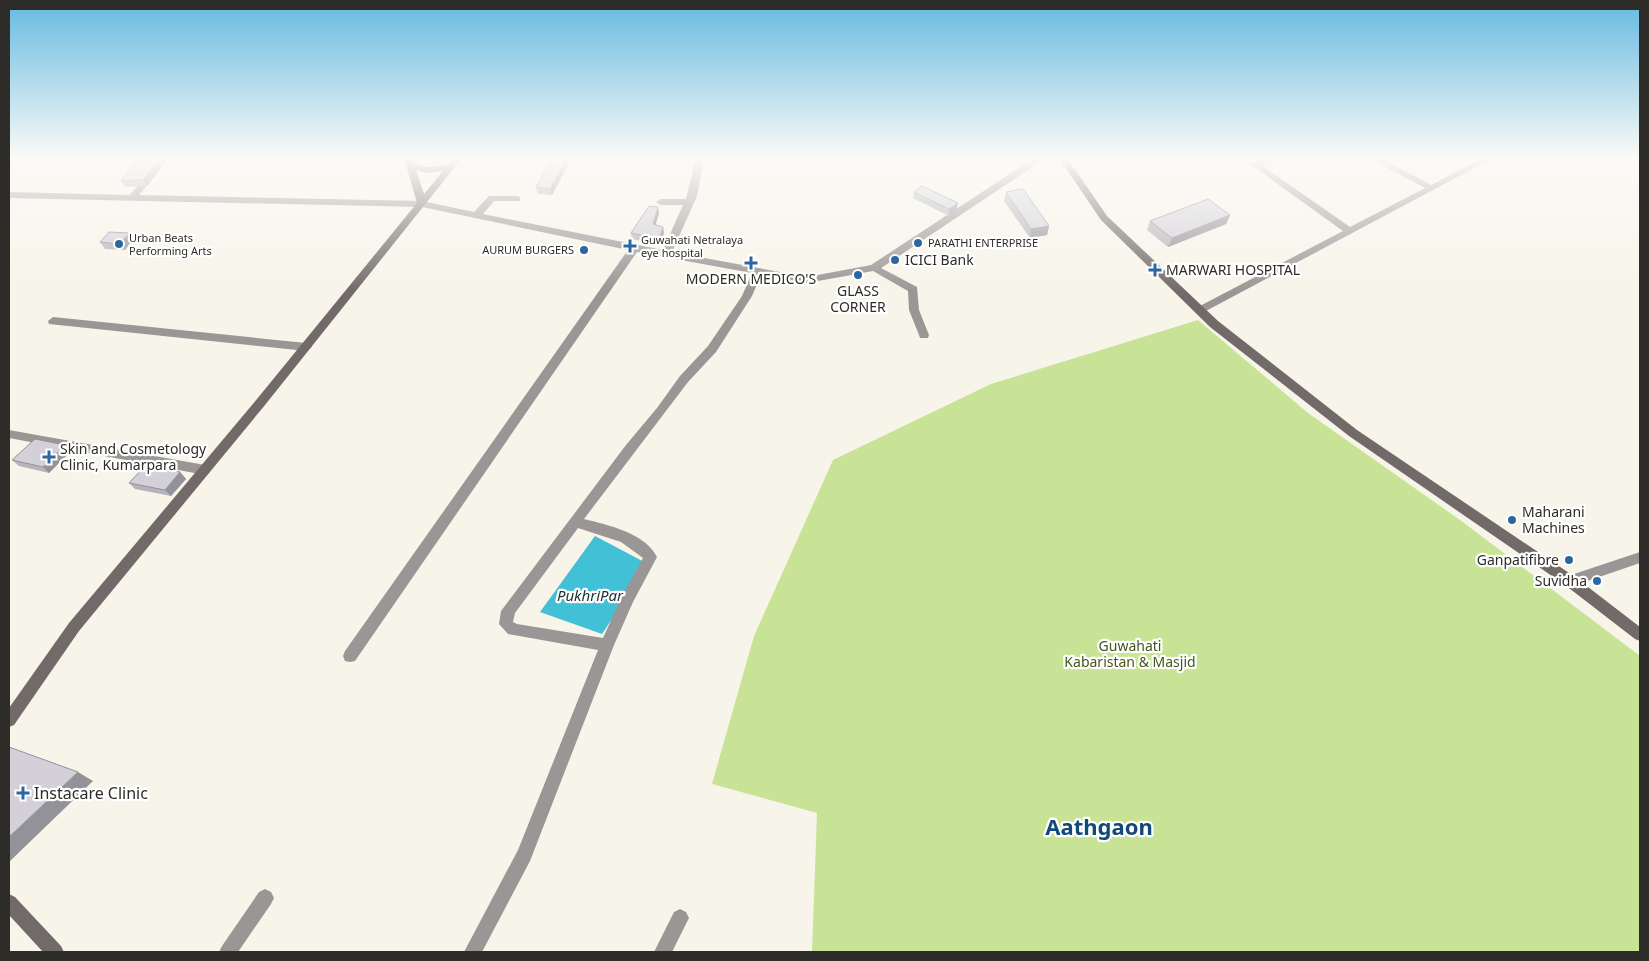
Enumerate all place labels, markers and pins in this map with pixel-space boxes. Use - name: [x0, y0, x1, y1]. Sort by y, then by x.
- place label: Urban Beats Performing Arts: [129, 230, 212, 258]
- place label: Guwahati Netralaya eye hospital: [641, 232, 743, 260]
- place label: PARATHI ENTERPRISE: [928, 235, 1038, 250]
- marker: PARATHI ENTERPRISE: [912, 237, 924, 249]
- marker: Urban Beats Performing Arts: [113, 238, 125, 250]
- marker: Guwahati Netralaya eye hospital: [623, 239, 637, 253]
- place label: AURUM BURGERS: [482, 242, 574, 257]
- marker: AURUM BURGERS: [578, 244, 590, 256]
- place label: ICICI Bank: [905, 250, 974, 269]
- marker: ICICI Bank: [889, 254, 901, 266]
- marker: MODERN MEDICO'S: [745, 257, 757, 269]
- place label: MARWARI HOSPITAL: [1166, 260, 1300, 279]
- marker: MARWARI HOSPITAL: [1148, 263, 1162, 277]
- place label: MODERN MEDICO'S: [686, 269, 817, 288]
- marker: GLASS CORNER: [852, 269, 864, 281]
- place label: GLASS CORNER: [830, 281, 886, 316]
- place label: Skin and Cosmetology Clinic, Kumarpara: [60, 439, 207, 474]
- marker: Skin and Cosmetology Clinic, Kumarpara: [42, 450, 56, 464]
- place label: Maharani Machines: [1522, 502, 1585, 537]
- marker: Maharani Machines: [1506, 514, 1518, 526]
- place label: Ganpatifibre: [1477, 550, 1559, 569]
- marker: Ganpatifibre: [1563, 554, 1575, 566]
- place label: Suvidha: [1535, 571, 1587, 590]
- marker: Suvidha: [1591, 575, 1603, 587]
- place label: Instacare Clinic: [34, 782, 148, 804]
- marker: Instacare Clinic: [16, 786, 30, 800]

